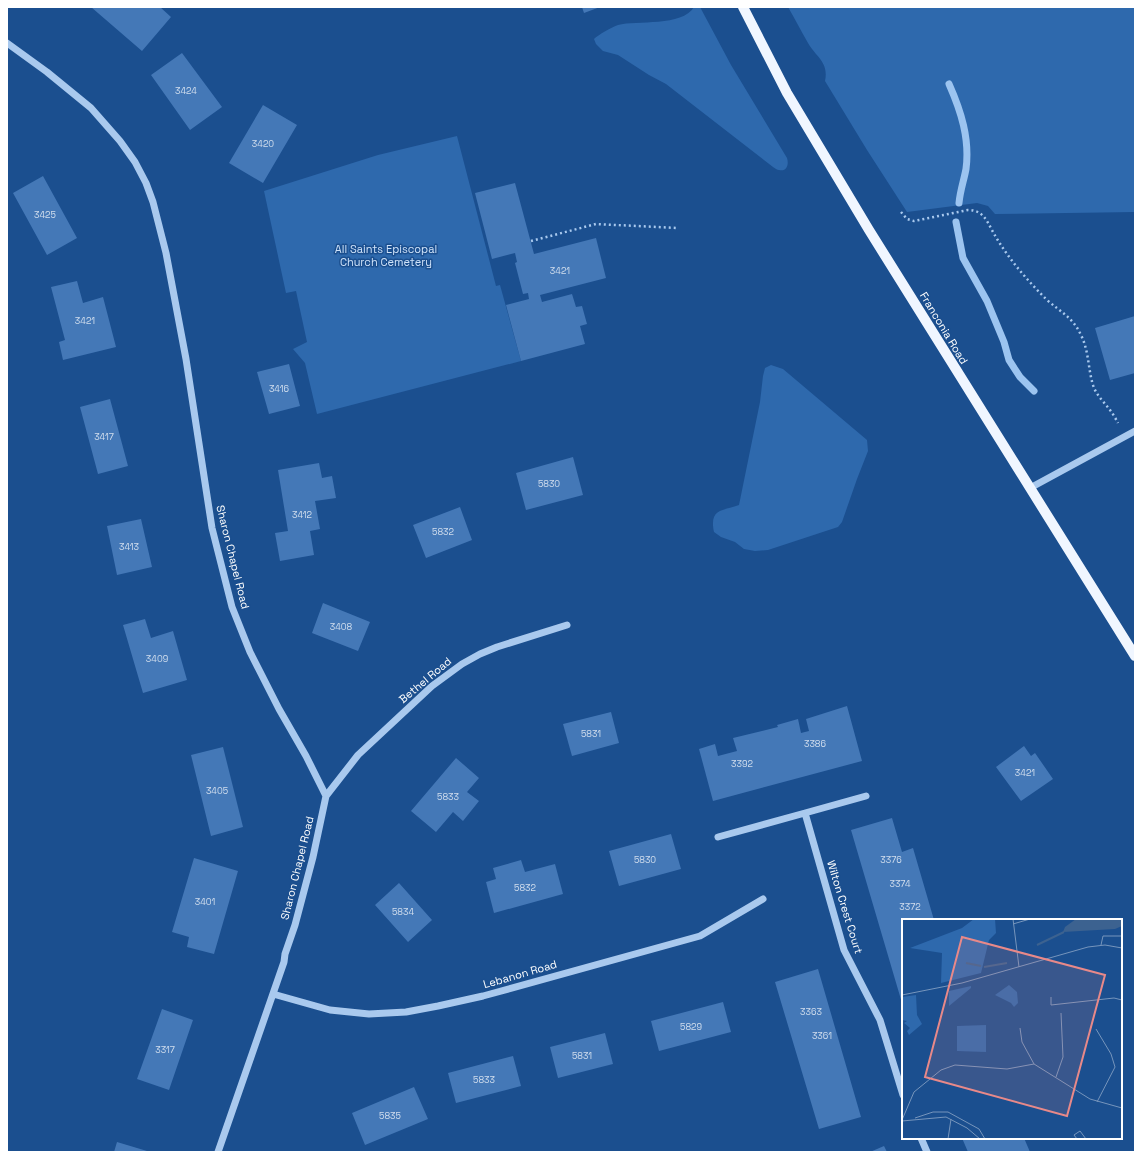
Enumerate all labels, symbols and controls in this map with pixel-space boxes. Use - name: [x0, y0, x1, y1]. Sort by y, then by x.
- house number: 3424: [175, 85, 197, 97]
- house number: 3420: [252, 138, 274, 150]
- house number: 3425: [34, 209, 56, 221]
- park label: All Saints Episcopal Church Cemetery: [335, 242, 437, 269]
- house number: 3421: [550, 265, 570, 277]
- street label: Franconia Road: [917, 289, 971, 367]
- house number: 3421: [75, 315, 95, 327]
- house number: 3416: [269, 383, 290, 395]
- house number: 3417: [94, 431, 114, 443]
- house number: 5830: [538, 478, 560, 490]
- street label: Sharon Chapel Road: [213, 504, 253, 610]
- house number: 3412: [292, 509, 312, 521]
- house number: 5832: [432, 526, 454, 538]
- house number: 3413: [119, 541, 139, 553]
- house number: 3408: [330, 621, 353, 633]
- house number: 3409: [146, 653, 168, 665]
- street label: Bethel Road: [396, 654, 454, 706]
- house number: 5831: [581, 728, 601, 740]
- house number: 3386: [804, 738, 826, 750]
- house number: 3392: [731, 758, 753, 770]
- house number: 3421: [1015, 767, 1035, 779]
- house number: 3405: [206, 785, 228, 797]
- house number: 5833: [437, 791, 459, 803]
- street label: Sharon Chapel Road: [277, 815, 317, 921]
- house number: 5830: [634, 854, 656, 866]
- house number: 3376: [880, 854, 902, 866]
- street label: Wilton Crest Court: [824, 859, 866, 955]
- house number: 3374: [889, 878, 911, 890]
- house number: 5832: [514, 882, 536, 894]
- house number: 3401: [195, 896, 216, 908]
- house number: 3372: [899, 901, 921, 913]
- house number: 5834: [392, 906, 414, 918]
- inset map: [902, 919, 1122, 1139]
- street label: Lebanon Road: [482, 957, 558, 991]
- house number: 3363: [800, 1006, 822, 1018]
- house number: 5829: [680, 1021, 702, 1033]
- house number: 3361: [812, 1030, 832, 1042]
- house number: 3317: [155, 1044, 175, 1056]
- house number: 5831: [572, 1050, 592, 1062]
- house number: 5833: [473, 1074, 495, 1086]
- house number: 5835: [379, 1110, 401, 1122]

